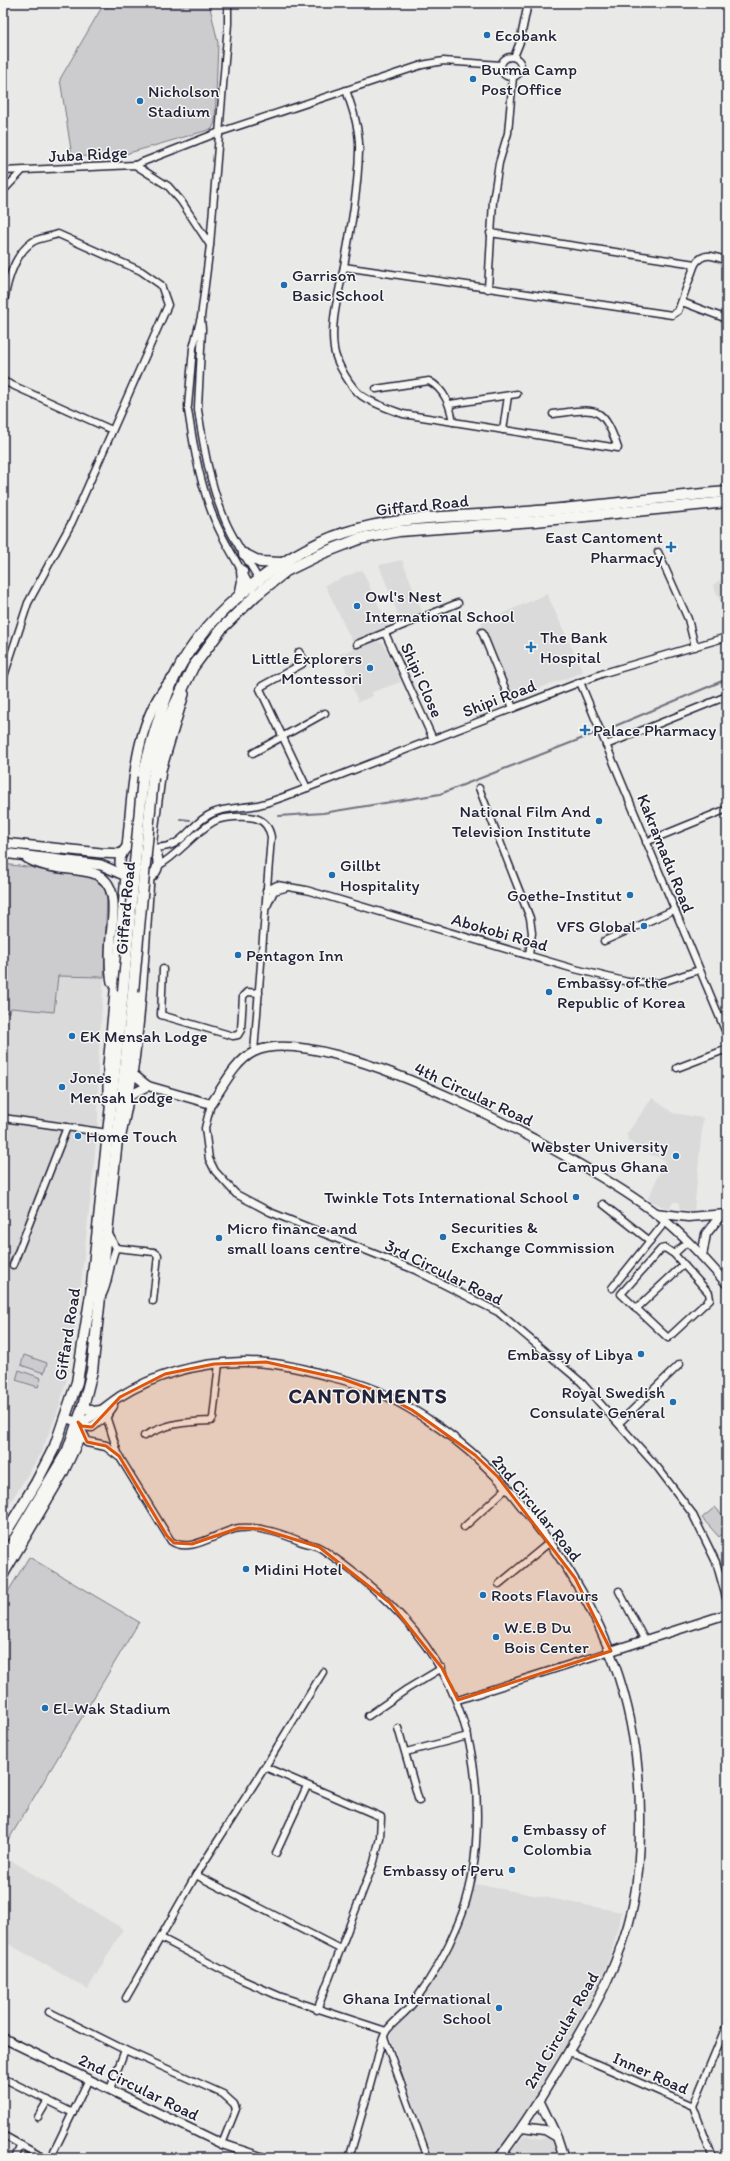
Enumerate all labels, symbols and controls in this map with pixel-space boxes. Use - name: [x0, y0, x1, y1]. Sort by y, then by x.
- place label: Ecobank: [495, 25, 557, 45]
- marker: Ecobank: [482, 30, 492, 40]
- place label: Burma Camp Post Office: [481, 59, 577, 99]
- marker: Burma Camp Post Office: [468, 74, 478, 84]
- place label: Nicholson Stadium: [148, 81, 219, 121]
- marker: Nicholson Stadium: [135, 96, 145, 106]
- street label: Juba Ridge: [48, 142, 128, 166]
- place label: Garrison Basic School: [292, 265, 384, 305]
- marker: Garrison Basic School: [279, 280, 289, 290]
- street label: Giffard Road: [374, 490, 470, 520]
- place label: East Cantoment Pharmacy: [545, 527, 663, 567]
- marker: East Cantoment Pharmacy: [666, 542, 676, 552]
- place label: Owl's Nest International School: [365, 586, 515, 626]
- marker: Owl's Nest International School: [352, 601, 362, 611]
- place label: The Bank Hospital: [540, 627, 608, 667]
- street label: Shipi Close: [397, 640, 447, 720]
- marker: The Bank Hospital: [525, 641, 537, 653]
- place label: Little Explorers Montessori: [252, 648, 362, 688]
- marker: Little Explorers Montessori: [365, 663, 375, 673]
- street label: Shipi Road: [460, 675, 539, 721]
- place label: Palace Pharmacy: [593, 720, 716, 740]
- marker: Palace Pharmacy: [580, 725, 590, 735]
- street label: Kakramadu Road: [633, 791, 699, 915]
- place label: National Film And Television Institute: [452, 801, 592, 841]
- marker: National Film And Television Institute: [594, 816, 604, 826]
- place label: Gillbt Hospitality: [340, 855, 420, 895]
- street label: Giffard Road: [111, 860, 139, 955]
- marker: Gillbt Hospitality: [327, 870, 337, 880]
- place label: Goethe-Institut: [507, 885, 622, 905]
- marker: Goethe-Institut: [625, 890, 635, 900]
- street label: Abokobi Road: [449, 909, 551, 955]
- place label: VFS Global: [557, 916, 636, 936]
- marker: VFS Global: [639, 921, 649, 931]
- place label: Pentagon Inn: [246, 945, 344, 965]
- marker: Pentagon Inn: [233, 950, 243, 960]
- place label: Embassy of the Republic of Korea: [557, 972, 686, 1012]
- marker: Embassy of the Republic of Korea: [544, 987, 554, 997]
- place label: EK Mensah Lodge: [80, 1026, 208, 1046]
- marker: EK Mensah Lodge: [67, 1031, 77, 1041]
- street label: 4th Circular Road: [411, 1058, 537, 1131]
- place label: Jones Mensah Lodge: [70, 1067, 173, 1107]
- marker: Jones Mensah Lodge: [57, 1082, 67, 1092]
- place label: Home Touch: [86, 1126, 177, 1146]
- marker: Home Touch: [73, 1131, 83, 1141]
- place label: Webster University Campus Ghana: [531, 1136, 668, 1176]
- marker: Webster University Campus Ghana: [671, 1151, 681, 1161]
- place label: Twinkle Tots International School: [324, 1187, 568, 1207]
- marker: Twinkle Tots International School: [571, 1192, 581, 1202]
- place label: Securities & Exchange Commission: [451, 1217, 615, 1257]
- place label: Micro finance and small loans centre: [227, 1218, 360, 1258]
- marker: Securities & Exchange Commission: [438, 1232, 448, 1242]
- marker: Micro finance and small loans centre: [214, 1233, 224, 1243]
- street label: 3rd Circular Road: [382, 1235, 507, 1310]
- street label: Giffard Road: [50, 1286, 84, 1382]
- place label: Embassy of Libya: [507, 1344, 633, 1364]
- marker: Embassy of Libya: [636, 1349, 646, 1359]
- place label: Royal Swedish Consulate General: [529, 1382, 665, 1422]
- district label: CANTONMENTS: [289, 1383, 447, 1408]
- marker: Royal Swedish Consulate General: [668, 1397, 678, 1407]
- street label: 2nd Circular Road: [488, 1451, 587, 1566]
- place label: Midini Hotel: [254, 1559, 343, 1579]
- marker: Midini Hotel: [241, 1564, 251, 1574]
- place label: Roots Flavours: [491, 1585, 599, 1605]
- marker: Roots Flavours: [478, 1590, 488, 1600]
- place label: W.E.B Du Bois Center: [504, 1617, 589, 1657]
- marker: W.E.B Du Bois Center: [491, 1632, 501, 1642]
- place label: El-Wak Stadium: [53, 1698, 171, 1718]
- marker: El-Wak Stadium: [40, 1703, 50, 1713]
- place label: Embassy of Colombia: [523, 1819, 607, 1859]
- marker: Embassy of Colombia: [510, 1834, 520, 1844]
- place label: Embassy of Peru: [383, 1860, 505, 1880]
- marker: Embassy of Peru: [507, 1865, 517, 1875]
- street label: 2nd Circular Road: [519, 1967, 603, 2092]
- place label: Ghana International School: [343, 1988, 491, 2028]
- marker: Ghana International School: [494, 2003, 504, 2013]
- street label: Inner Road: [610, 2047, 693, 2099]
- street label: 2nd Circular Road: [75, 2049, 203, 2125]

